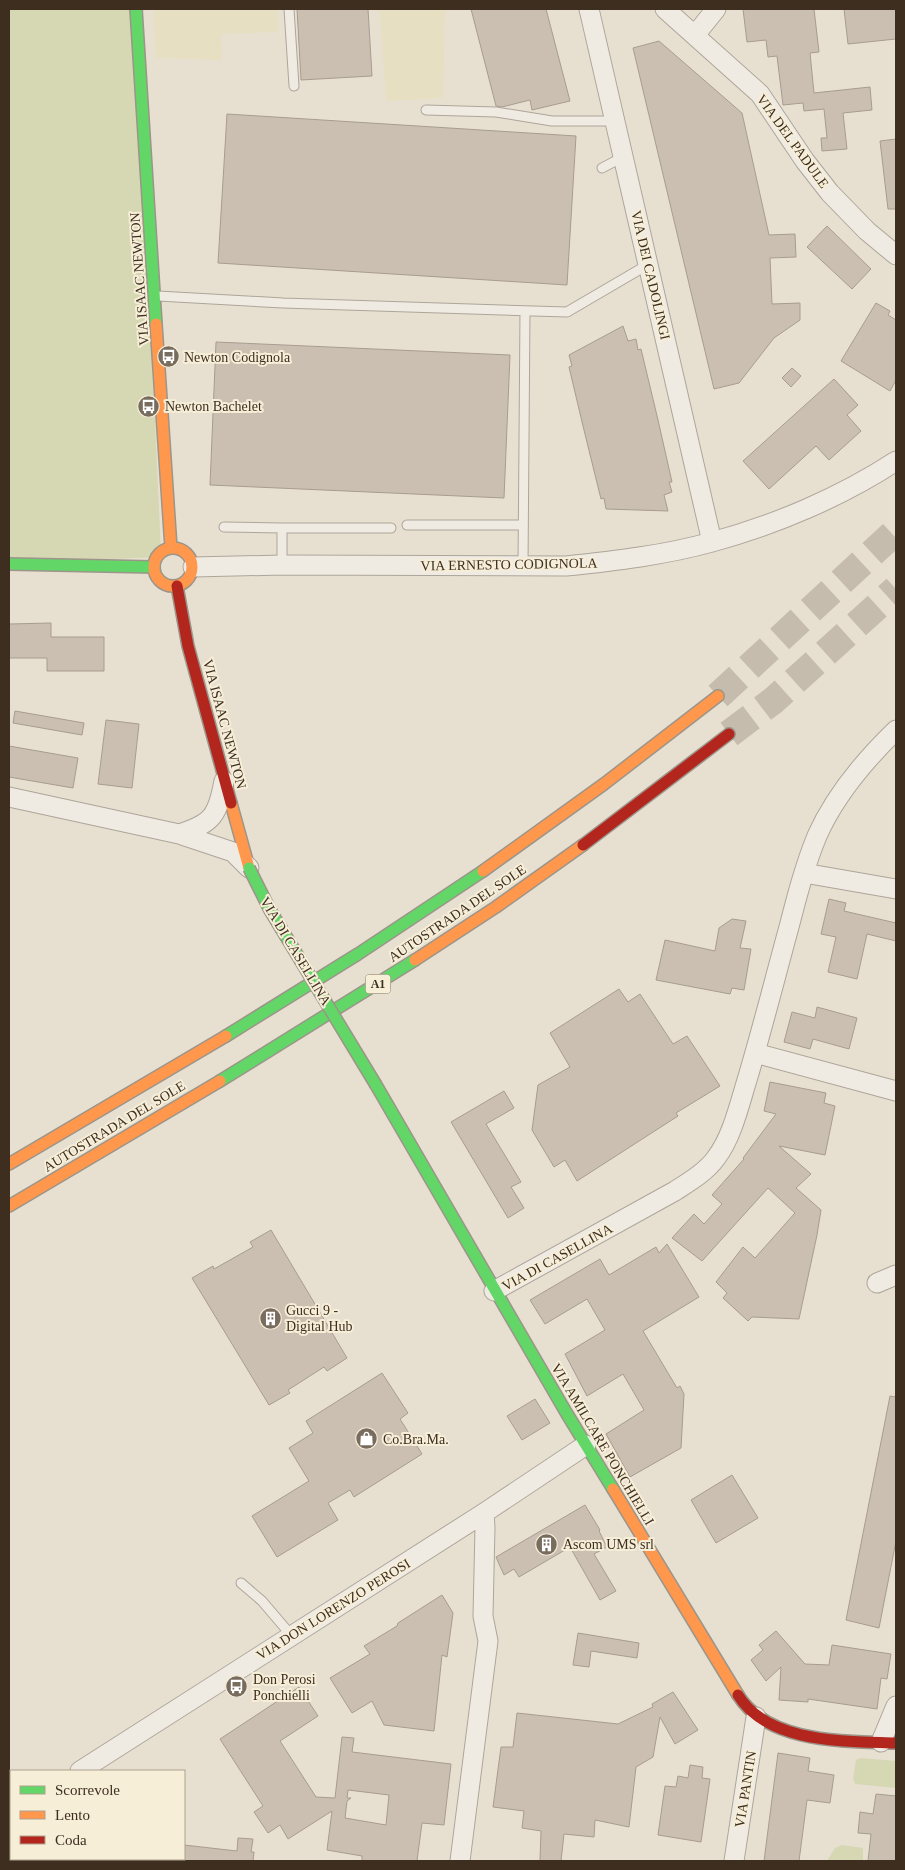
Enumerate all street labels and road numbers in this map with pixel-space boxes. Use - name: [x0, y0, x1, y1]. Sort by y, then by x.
- street label: VIA DEL PADULE: [754, 92, 832, 191]
- street label: VIA DEI CADOLINGI: [628, 209, 673, 342]
- street label: VIA ISAAC NEWTON: [127, 212, 152, 346]
- street label: VIA ERNESTO CODIGNOLA: [420, 555, 599, 574]
- street label: VIA ISAAC NEWTON: [200, 658, 249, 791]
- street label: AUTOSTRADA DEL SOLE: [386, 862, 529, 965]
- street label: VIA DI CASELLINA: [257, 894, 334, 1009]
- road number: A1: [366, 974, 390, 994]
- street label: AUTOSTRADA DEL SOLE: [41, 1078, 188, 1175]
- street label: VIA DI CASELLINA: [500, 1220, 616, 1294]
- street label: VIA AMILCARE PONCHIELLI: [548, 1361, 657, 1528]
- street label: VIA DON LORENZO PEROSI: [254, 1556, 413, 1663]
- street label: VIA PANTIN: [732, 1750, 759, 1829]

